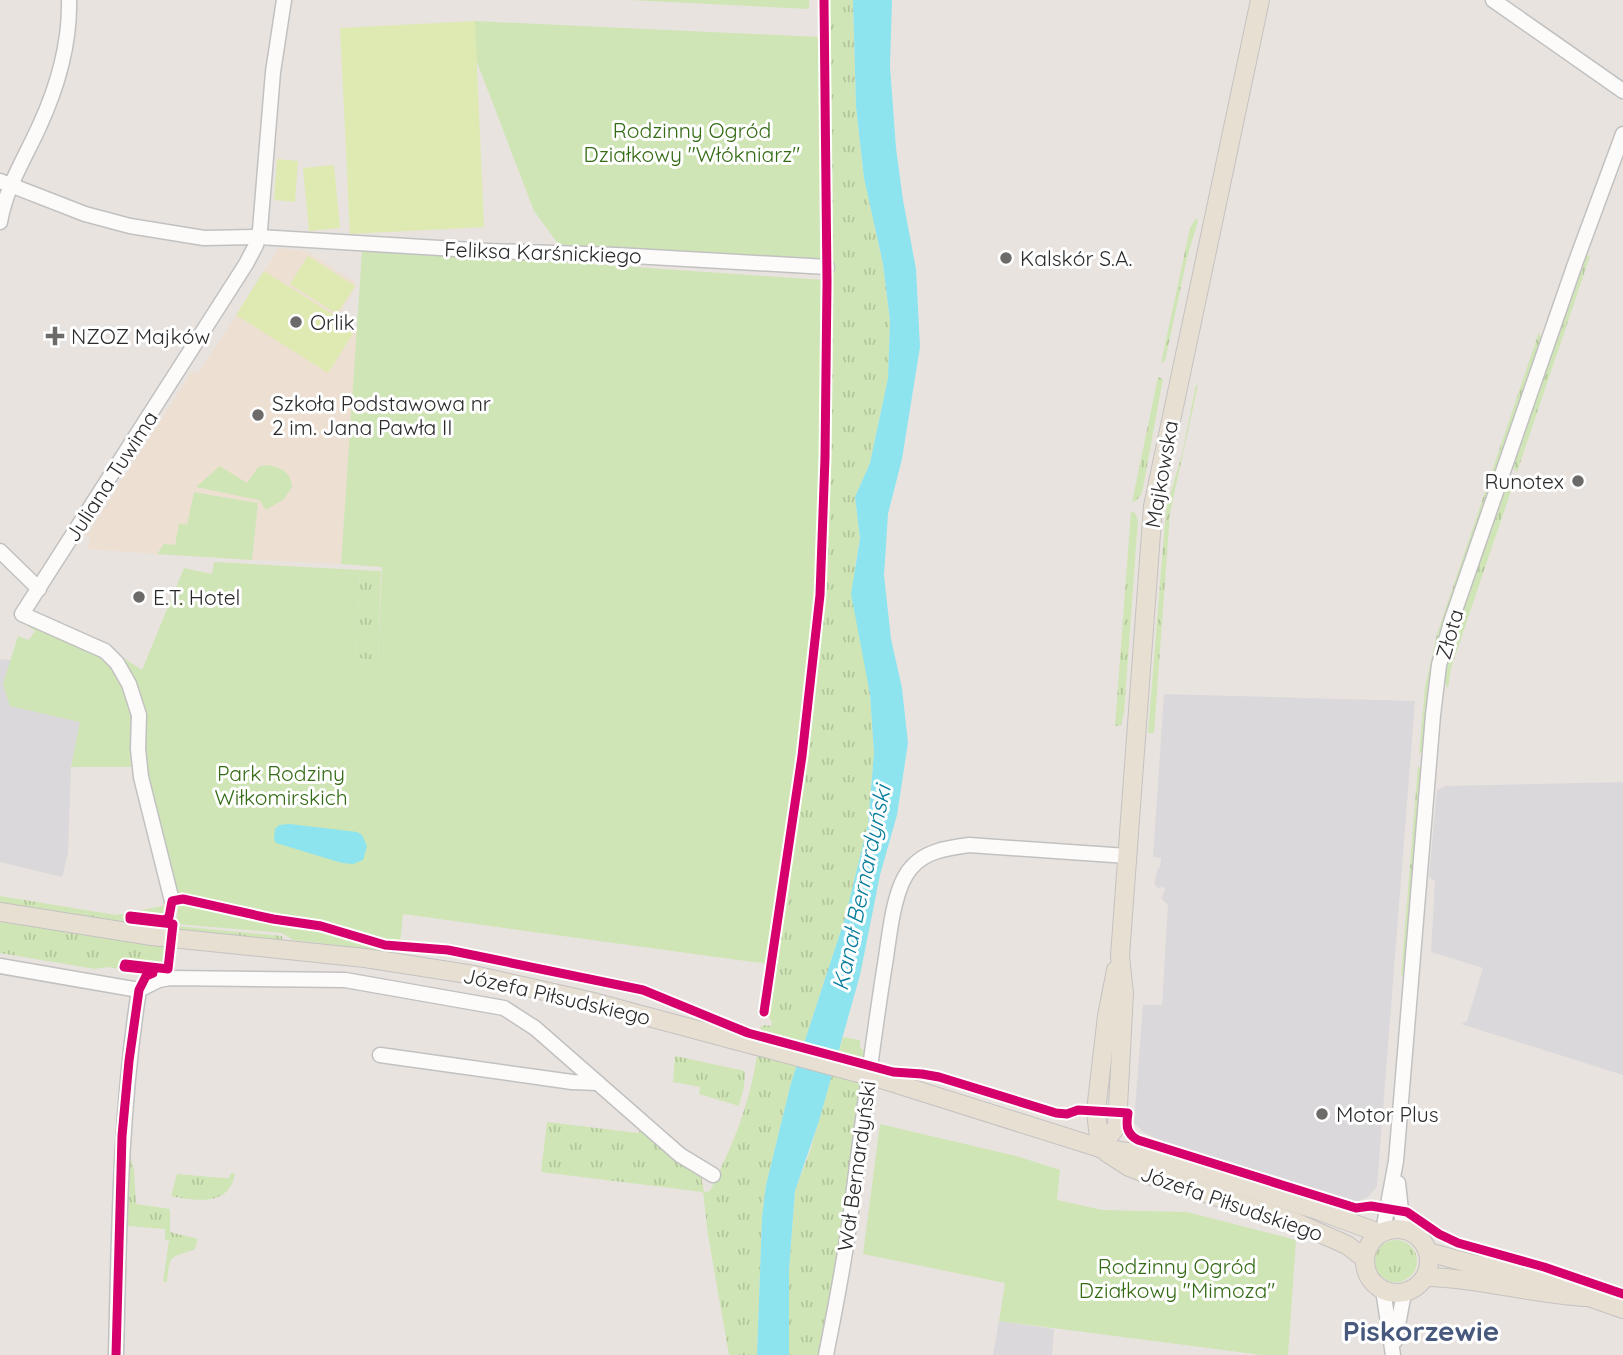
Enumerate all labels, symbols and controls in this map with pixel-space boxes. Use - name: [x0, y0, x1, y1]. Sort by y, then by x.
- park label: Rodzinny Ogród Działkowy "Włókniarz": [584, 117, 800, 167]
- street label: Feliksa Karśnickiego: [444, 236, 642, 268]
- place label: Kalskór S.A.: [1020, 245, 1132, 271]
- marker: Kalskór S.A.: [998, 250, 1014, 266]
- place label: Orlik: [310, 309, 355, 335]
- marker: Orlik: [288, 314, 304, 330]
- place label: NZOZ Majków: [71, 323, 210, 349]
- marker: NZOZ Majków: [45, 326, 65, 346]
- place label: Szkoła Podstawowa nr 2 im. Jana Pawła II: [272, 390, 491, 440]
- street label: Juliana Tuwima: [59, 406, 163, 546]
- marker: Szkoła Podstawowa nr 2 im. Jana Pawła II: [250, 407, 266, 423]
- street label: Majkowska: [1139, 418, 1183, 530]
- place label: Runotex: [1484, 468, 1564, 494]
- marker: Runotex: [1570, 473, 1586, 489]
- place label: E.T. Hotel: [153, 584, 240, 610]
- marker: E.T. Hotel: [131, 589, 147, 605]
- street label: Złota: [1429, 606, 1469, 662]
- park label: Park Rodziny Wiłkomirskich: [214, 760, 348, 810]
- water label: Kanał Bernardyński: [825, 780, 898, 993]
- street label: Józefa Piłsudskiego: [461, 962, 653, 1030]
- street label: Wał Bernardyński: [831, 1079, 881, 1253]
- place label: Motor Plus: [1336, 1101, 1439, 1127]
- marker: Motor Plus: [1314, 1106, 1330, 1122]
- street label: Józefa Piłsudskiego: [1137, 1160, 1327, 1246]
- park label: Rodzinny Ogród Działkowy "Mimoza": [1079, 1253, 1275, 1303]
- district label: Piskorzewie: [1343, 1313, 1499, 1348]

